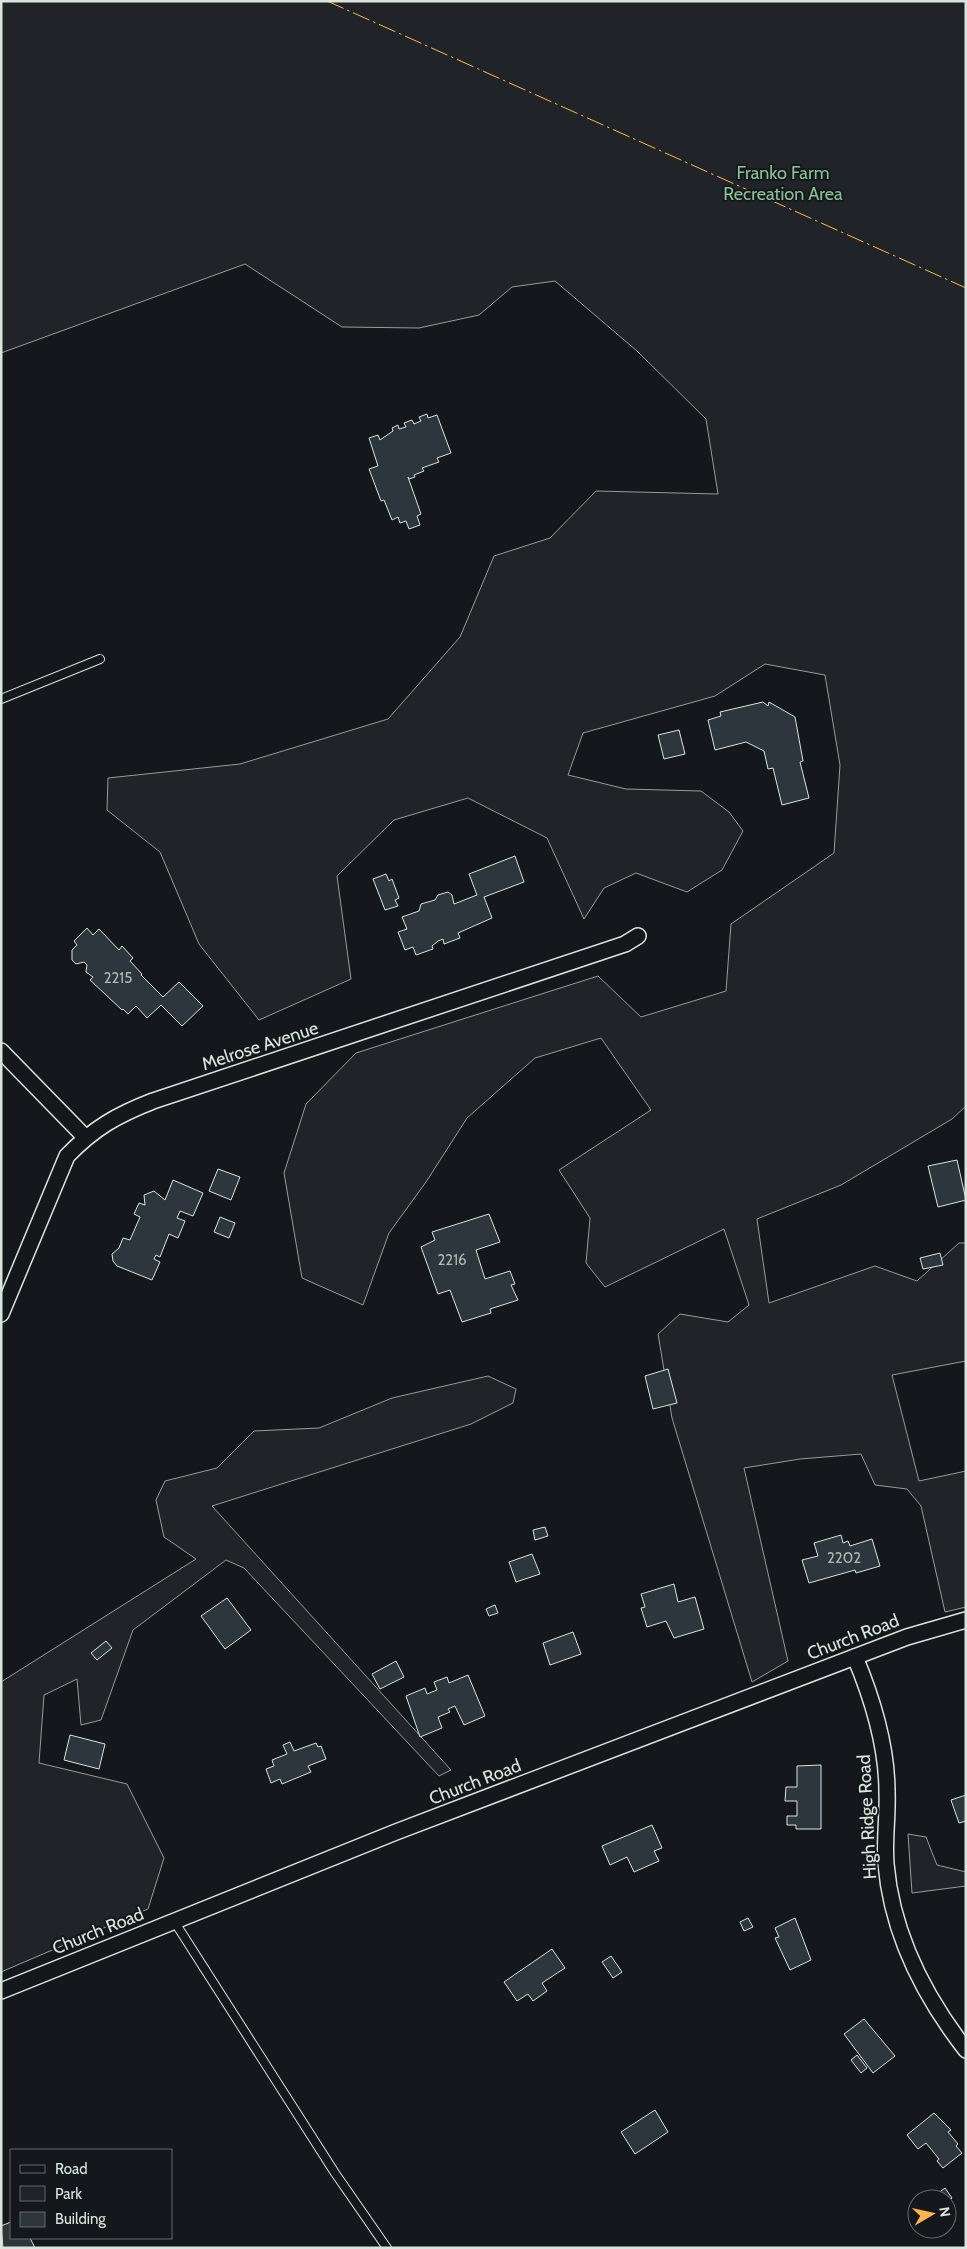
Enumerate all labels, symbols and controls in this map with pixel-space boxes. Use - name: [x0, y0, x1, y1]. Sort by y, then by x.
- park label: Franko Farm Recreation Area: [723, 162, 843, 205]
- house number: 2215: [104, 969, 132, 987]
- street label: Melrose Avenue: [199, 1017, 321, 1075]
- house number: 2216: [437, 1251, 467, 1269]
- house number: 2202: [827, 1549, 861, 1567]
- street label: Church Road: [804, 1609, 902, 1665]
- street label: Church Road: [426, 1754, 524, 1810]
- street label: High Ridge Road: [853, 1754, 881, 1880]
- street label: Church Road: [49, 1903, 147, 1959]
- legend: [10, 2149, 172, 2239]
- text: Road: [55, 2160, 88, 2178]
- text: Park: [55, 2185, 82, 2203]
- north arrow: [907, 2189, 957, 2239]
- text: N: [935, 2206, 955, 2218]
- text: Building: [55, 2210, 106, 2228]

